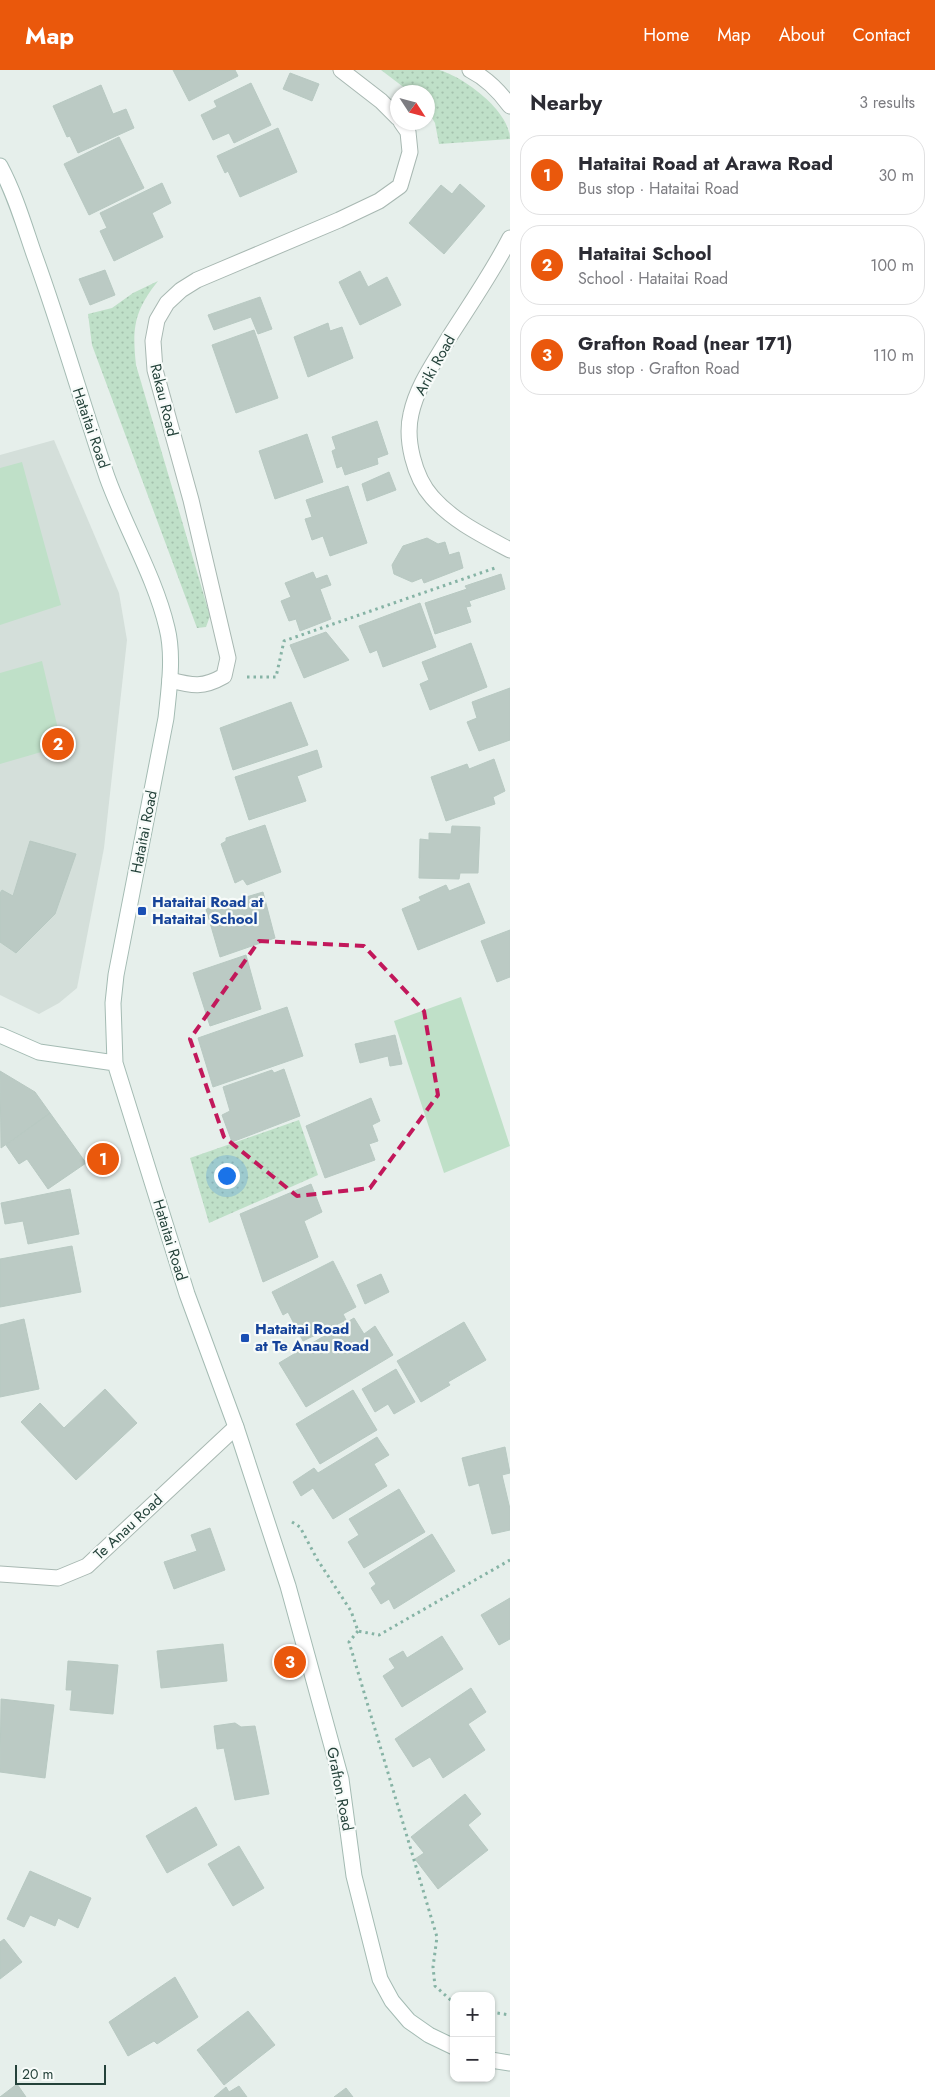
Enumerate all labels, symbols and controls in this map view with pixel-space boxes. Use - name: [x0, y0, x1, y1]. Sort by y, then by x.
- text: Map: [25, 18, 74, 53]
- text: Home: [643, 22, 689, 48]
- text: Map: [717, 22, 751, 48]
- text: About: [779, 22, 824, 48]
- text: Contact: [852, 22, 910, 48]
- north arrow: [390, 85, 435, 130]
- text: Nearby: [530, 88, 602, 118]
- text: 3 results: [859, 91, 915, 114]
- text: Hataitai Road at Arawa Road: [578, 150, 833, 177]
- text: 1: [543, 164, 551, 187]
- text: 30 m: [878, 164, 914, 187]
- text: Bus stop · Hataitai Road: [578, 177, 739, 200]
- text: Hataitai School: [578, 240, 712, 267]
- text: 2: [542, 254, 552, 277]
- text: 100 m: [870, 254, 914, 277]
- text: School · Hataitai Road: [578, 267, 728, 290]
- text: Grafton Road (near 171): [578, 330, 792, 357]
- street label: Ariki Road: [409, 331, 461, 399]
- text: 3: [542, 344, 552, 367]
- text: 110 m: [873, 344, 914, 367]
- text: Bus stop · Grafton Road: [578, 357, 740, 380]
- street label: Rakau Road: [144, 361, 184, 439]
- street label: Hataitai Road: [67, 385, 115, 471]
- pin: 2: [42, 725, 74, 763]
- street label: Hataitai Road: [125, 789, 163, 875]
- place label: Hataitai Road at Hataitai School: [152, 891, 264, 930]
- marker: Hataitai Road at Hataitai School: [136, 905, 148, 917]
- pin: 1: [87, 1140, 119, 1178]
- your location: [214, 1163, 240, 1189]
- street label: Hataitai Road: [147, 1197, 193, 1283]
- place label: Hataitai Road at Te Anau Road: [255, 1318, 369, 1357]
- marker: Hataitai Road at Te Anau Road: [239, 1332, 251, 1344]
- street label: Te Anau Road: [89, 1489, 167, 1565]
- pin: 3: [274, 1643, 306, 1681]
- street label: Grafton Road: [321, 1745, 359, 1833]
- map controls: [450, 1992, 495, 2082]
- button: +: [450, 1992, 495, 2037]
- button: −: [450, 2037, 495, 2082]
- scale bar: [15, 2062, 106, 2085]
- text: 20 m: [22, 2064, 54, 2084]

